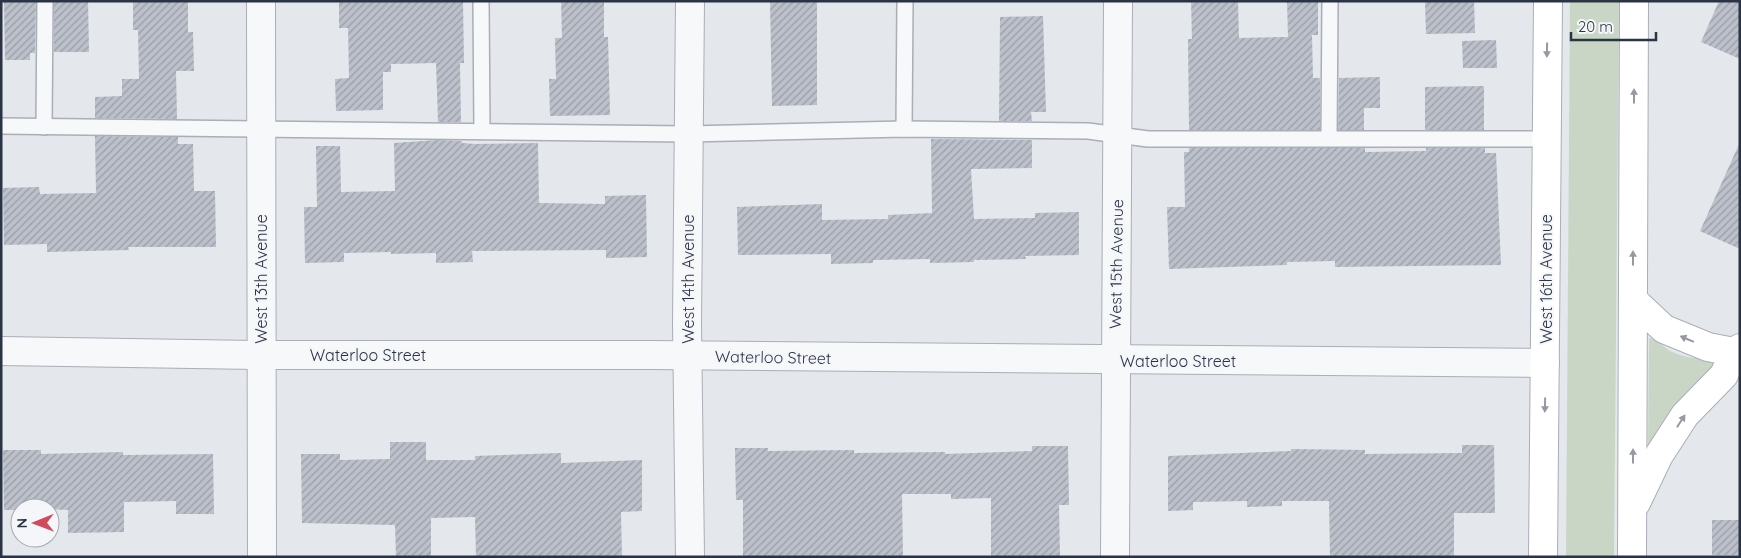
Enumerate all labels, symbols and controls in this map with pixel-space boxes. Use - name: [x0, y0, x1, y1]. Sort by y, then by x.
- scale bar: [1571, 10, 1656, 42]
- text: 20 m: [1578, 17, 1613, 36]
- one-way arrow: [1543, 42, 1551, 58]
- one-way arrow: [1630, 87, 1638, 103]
- street label: West 15th Avenue: [1105, 199, 1127, 329]
- street label: West 13th Avenue: [251, 214, 271, 344]
- street label: West 14th Avenue: [678, 214, 698, 344]
- street label: West 16th Avenue: [1536, 214, 1556, 344]
- one-way arrow: [1629, 250, 1637, 266]
- one-way arrow: [1680, 334, 1694, 342]
- street label: Waterloo Street: [310, 345, 426, 365]
- street label: Waterloo Street: [715, 346, 831, 368]
- street label: Waterloo Street: [1120, 351, 1236, 371]
- one-way arrow: [1541, 397, 1549, 413]
- one-way arrow: [1676, 415, 1686, 428]
- one-way arrow: [1629, 447, 1637, 463]
- north arrow: [10, 498, 60, 548]
- text: N: [13, 518, 31, 529]

